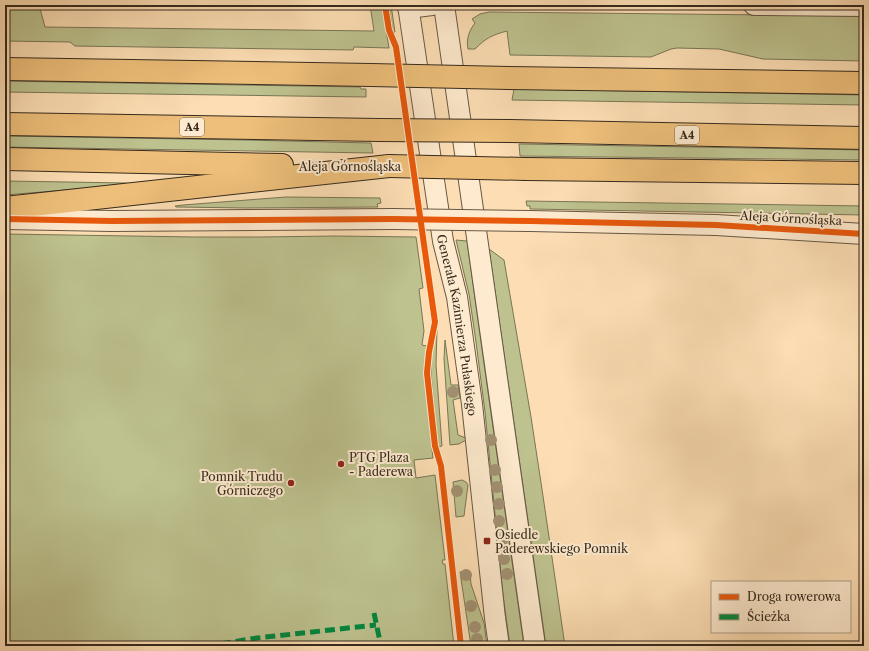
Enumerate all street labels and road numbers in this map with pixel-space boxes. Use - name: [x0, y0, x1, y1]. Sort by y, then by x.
- road number: A4: [180, 118, 204, 136]
- road number: A4: [675, 126, 699, 144]
- street label: Aleja Górnośląska: [298, 159, 402, 174]
- street label: Aleja Górnośląska: [739, 208, 843, 228]
- street label: Generała Kazimierza Pułaskiego: [435, 233, 481, 417]

